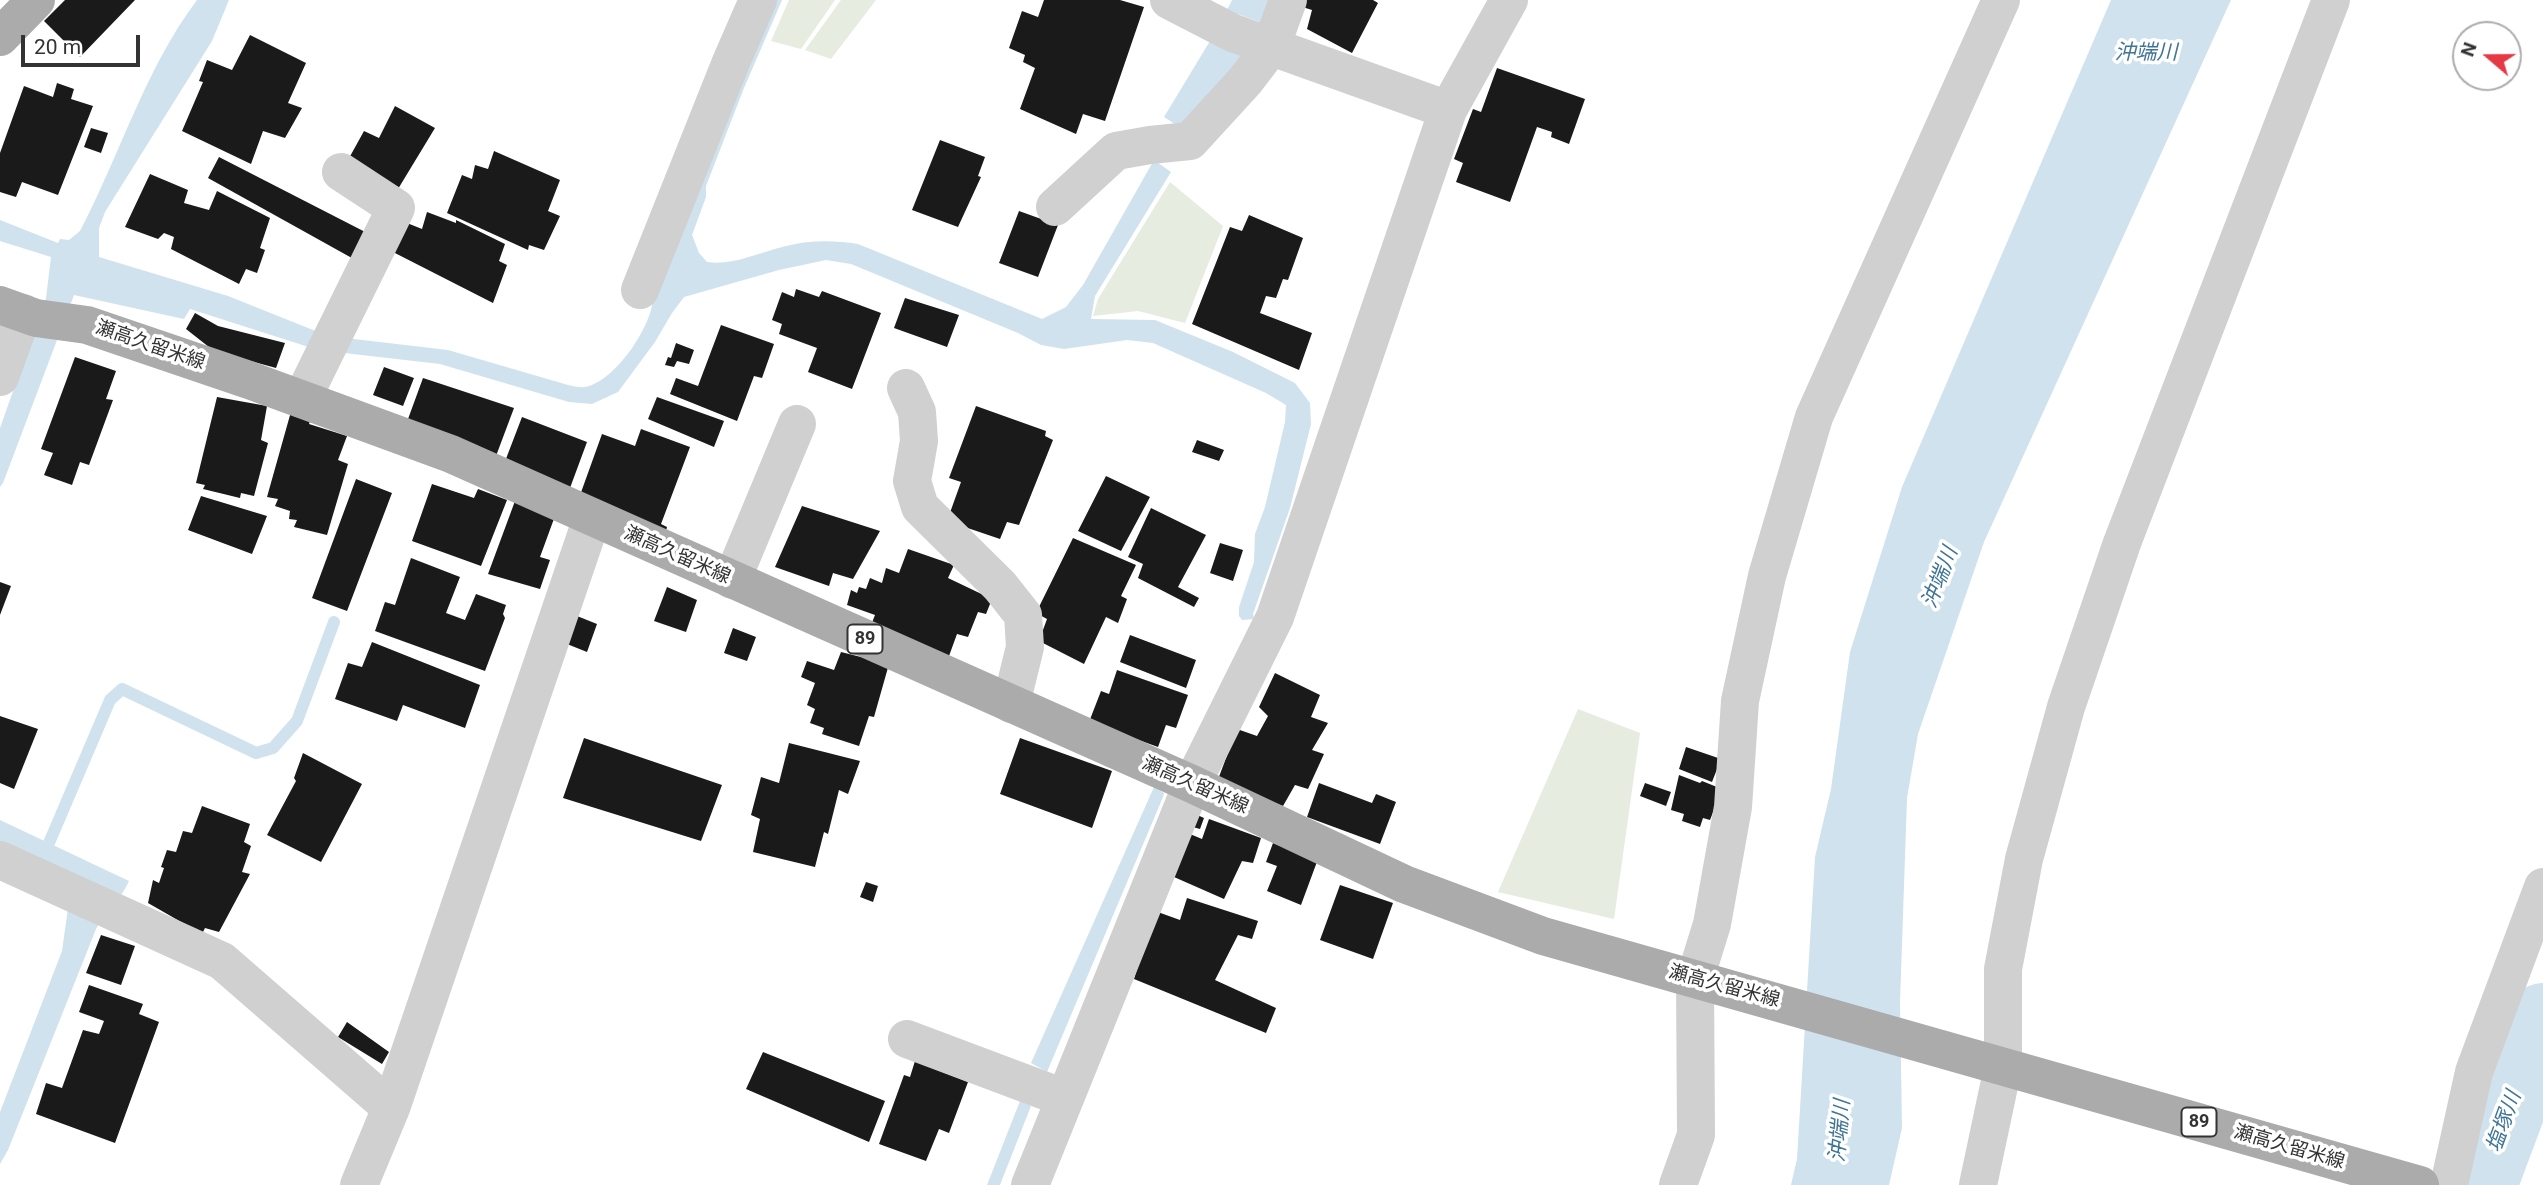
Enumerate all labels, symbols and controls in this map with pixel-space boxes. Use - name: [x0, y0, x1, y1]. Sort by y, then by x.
- scale bar: [24, 21, 144, 65]
- north arrow: [2452, 21, 2522, 91]
- text: 20 m: [34, 35, 81, 59]
- text: N: [2456, 39, 2482, 60]
- water label: 沖端川: [2115, 41, 2177, 67]
- street label: 瀬高久留米線: [92, 317, 208, 375]
- street label: 瀬高久留米線: [620, 522, 734, 590]
- water label: 沖端川: [1918, 544, 1964, 612]
- road number: 89: [848, 624, 882, 654]
- street label: 瀬高久留米線: [1138, 752, 1252, 820]
- street label: 瀬高久留米線: [1666, 961, 1782, 1013]
- water label: 塩塚川: [2482, 1088, 2528, 1156]
- water label: 沖端川: [1826, 1099, 1856, 1163]
- road number: 89: [2182, 1107, 2216, 1136]
- street label: 瀬高久留米線: [2231, 1121, 2347, 1175]

